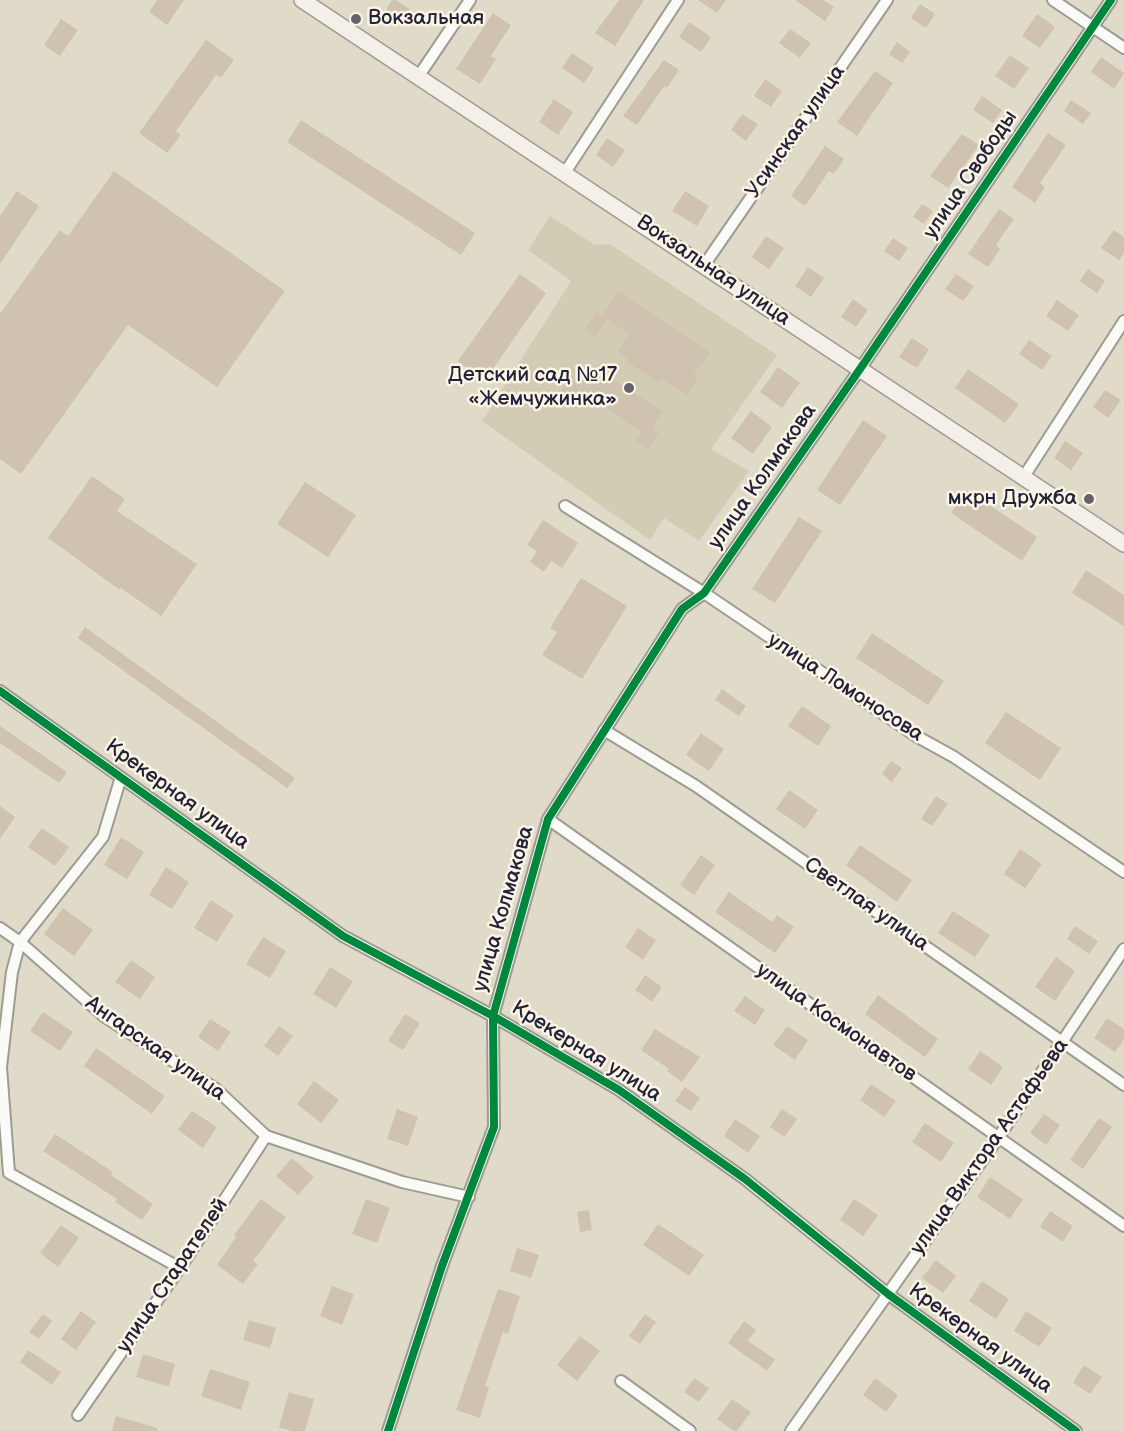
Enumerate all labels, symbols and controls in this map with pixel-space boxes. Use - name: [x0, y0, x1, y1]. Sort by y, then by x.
- place label: Вокзальная: [368, 6, 484, 32]
- marker: Вокзальная: [349, 12, 363, 26]
- street label: Усинская улица: [741, 61, 851, 203]
- street label: улица Свободы: [919, 106, 1023, 244]
- street label: Вокзальная улица: [631, 210, 795, 332]
- place label: Детский сад №17 «Жемчужинка»: [448, 363, 617, 413]
- marker: Детский сад №17 «Жемчужинка»: [622, 381, 636, 395]
- street label: улица Колмакова: [704, 400, 822, 554]
- place label: мкрн Дружба: [948, 486, 1077, 512]
- marker: мкрн Дружба: [1082, 492, 1096, 506]
- street label: улица Ломоносова: [762, 628, 928, 748]
- street label: Крекерная улица: [100, 734, 254, 856]
- street label: улица Колмакова: [468, 823, 540, 995]
- street label: Светлая улица: [799, 853, 933, 957]
- street label: улица Космонавтов: [751, 958, 921, 1088]
- street label: Ангарская улица: [80, 991, 230, 1107]
- street label: Крекерная улица: [507, 996, 665, 1108]
- street label: улица Виктора Астафьева: [906, 1034, 1074, 1260]
- street label: улица Старателей: [112, 1194, 234, 1358]
- street label: Крекерная улица: [903, 1278, 1057, 1400]

